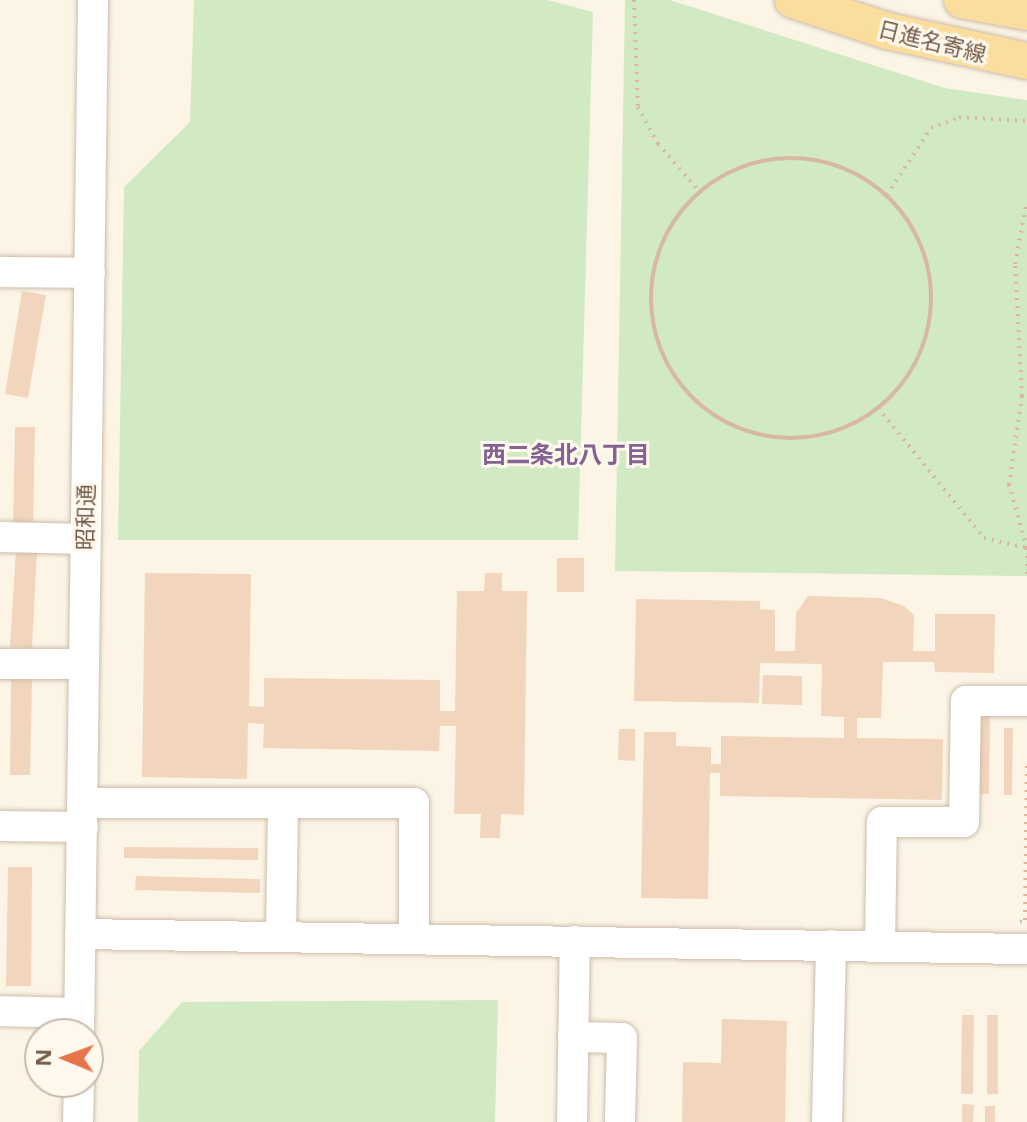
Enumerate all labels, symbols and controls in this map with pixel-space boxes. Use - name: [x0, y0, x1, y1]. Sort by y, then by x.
- street label: 日進名寄線: [875, 15, 989, 67]
- district label: 西二条北八丁目: [482, 440, 650, 468]
- street label: 昭和通: [71, 484, 99, 550]
- north arrow: [24, 1018, 104, 1098]
- text: N: [27, 1048, 57, 1067]

